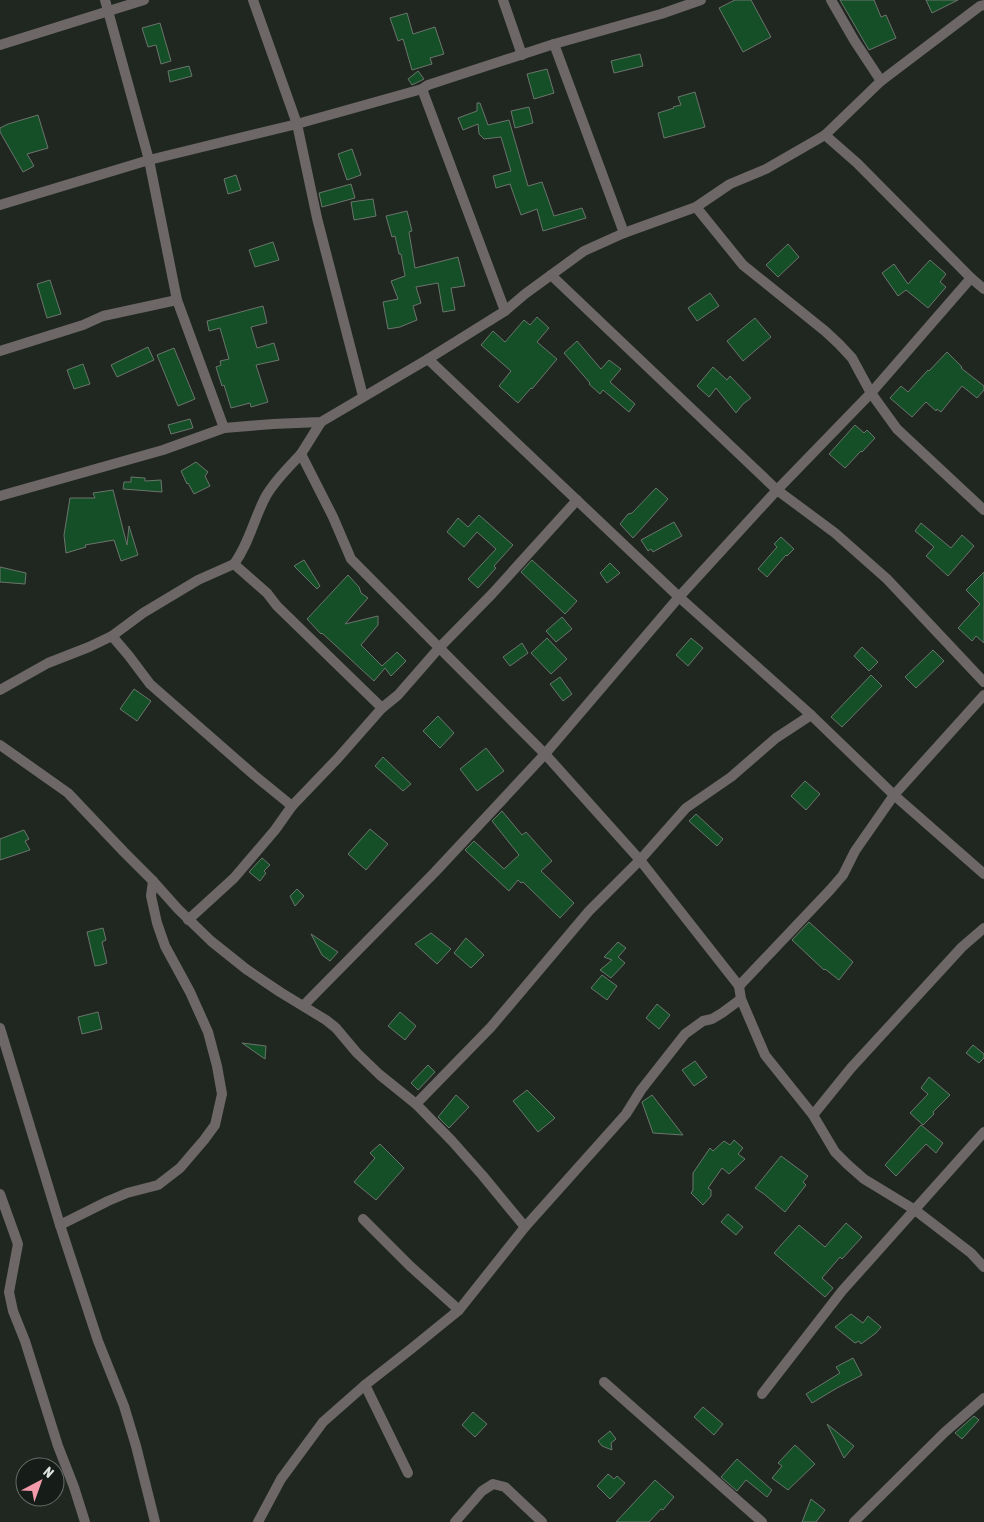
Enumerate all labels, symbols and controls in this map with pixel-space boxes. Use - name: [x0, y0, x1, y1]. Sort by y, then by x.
- north arrow: [15, 1457, 65, 1507]
- text: N: [40, 1463, 57, 1481]

